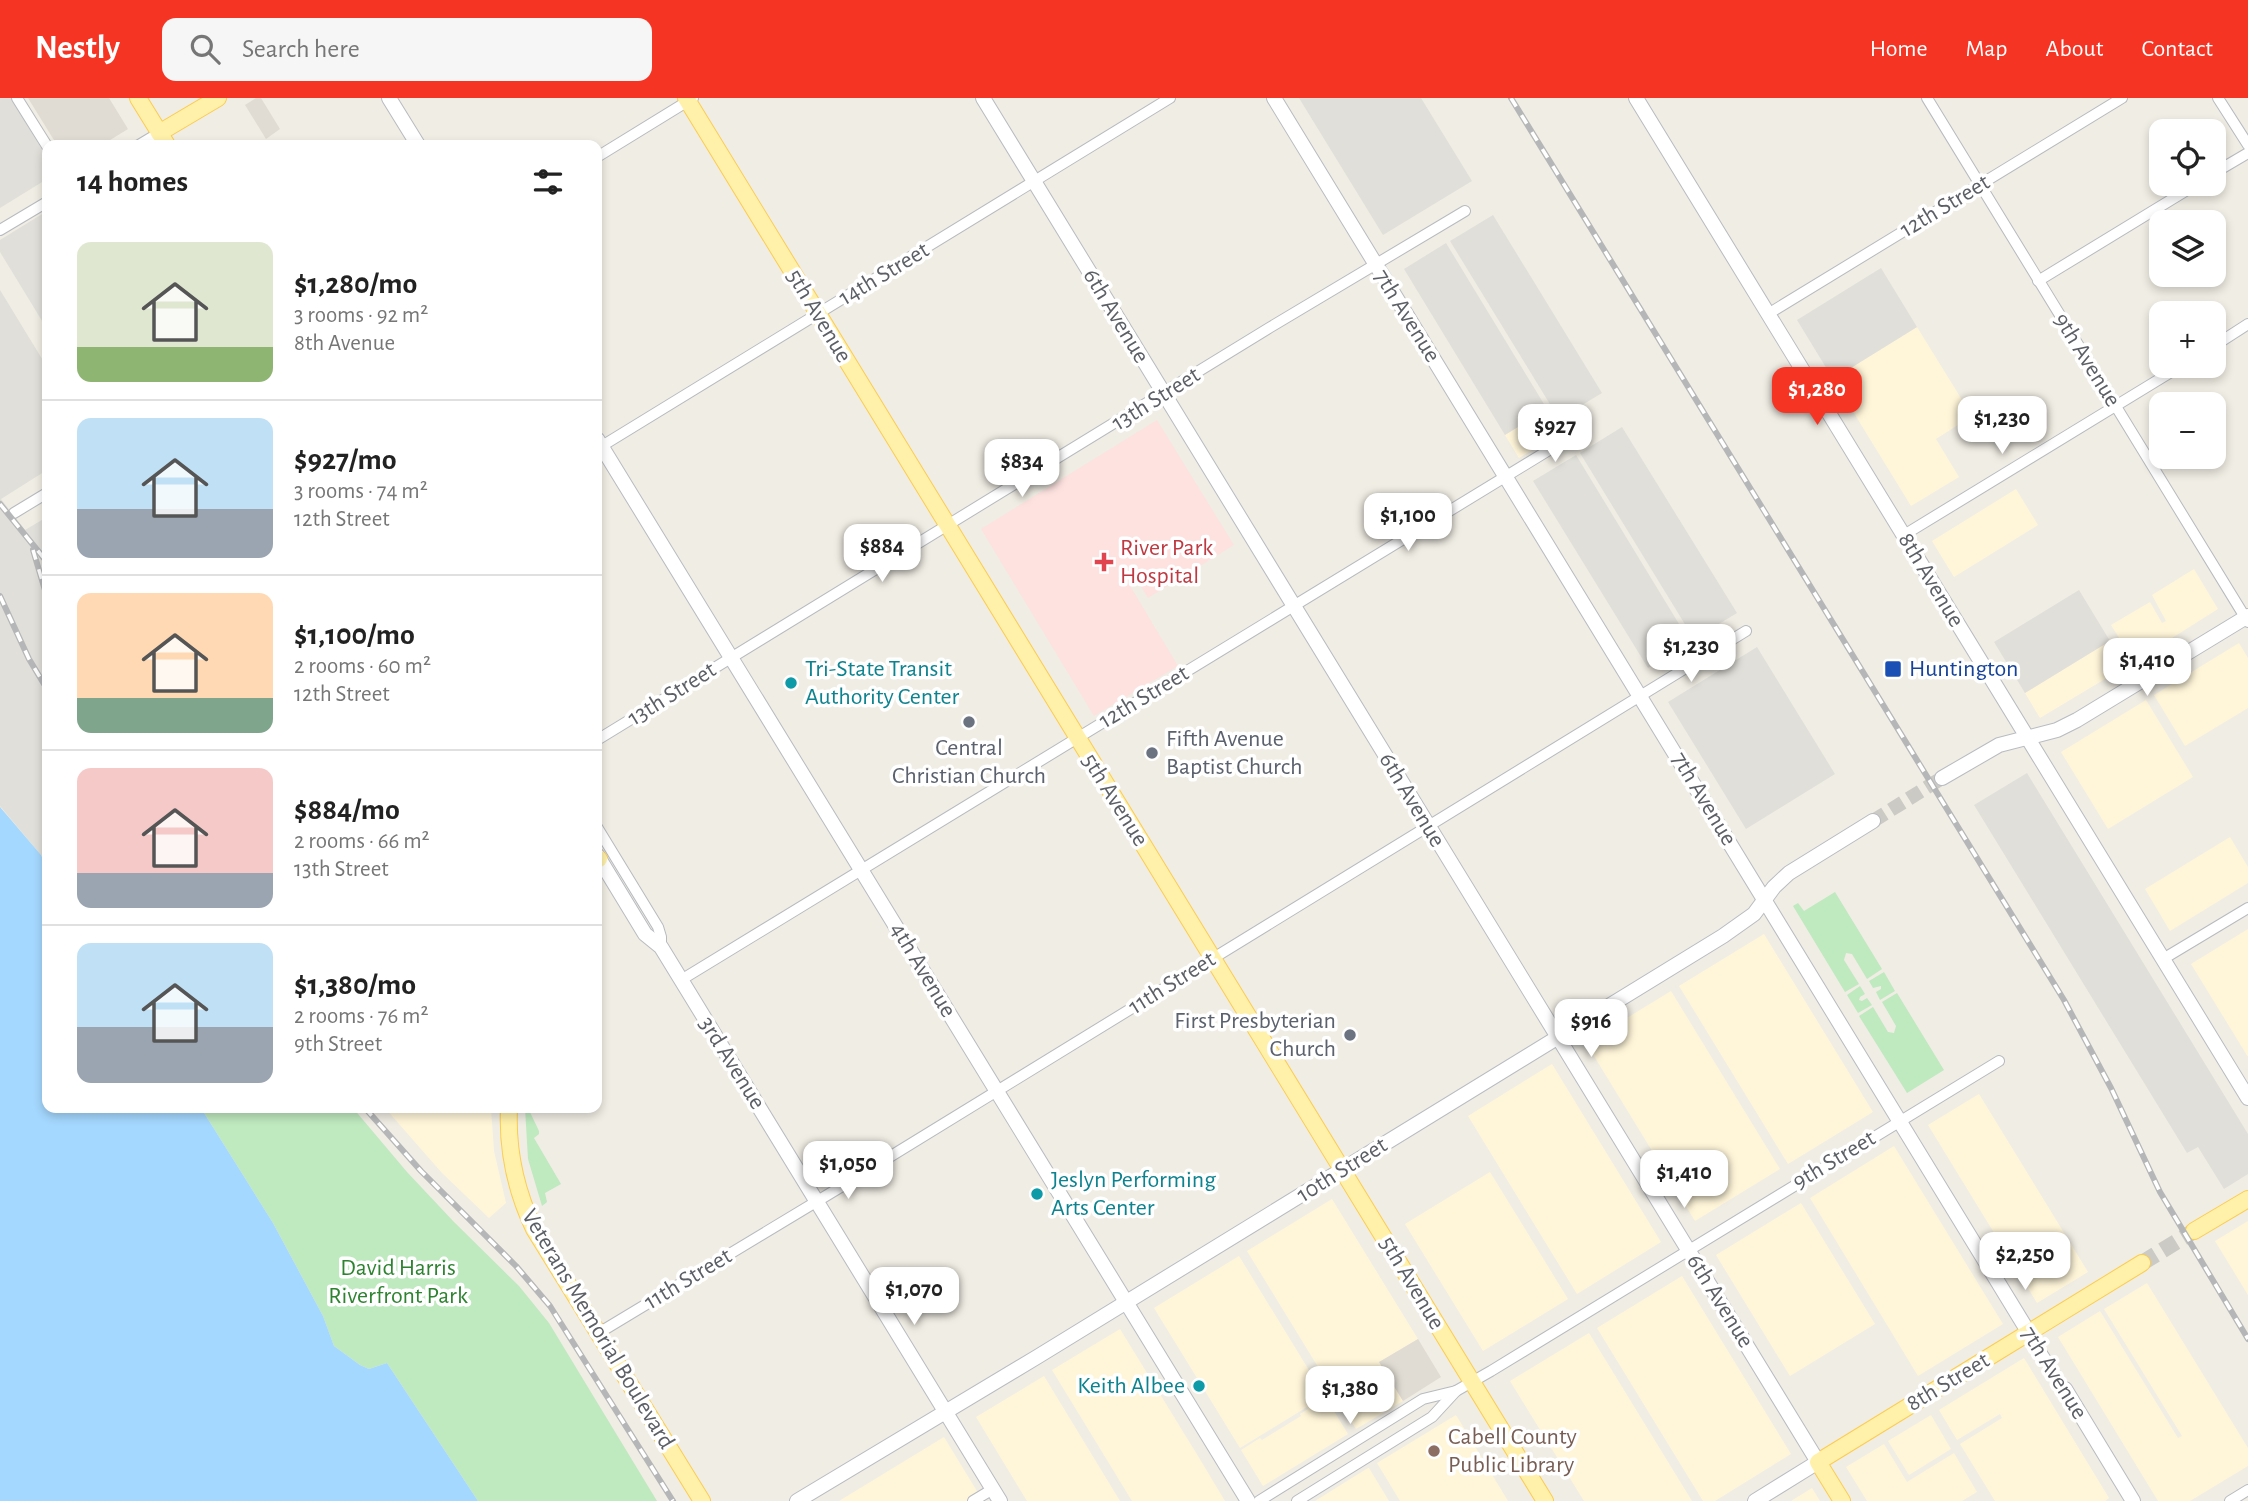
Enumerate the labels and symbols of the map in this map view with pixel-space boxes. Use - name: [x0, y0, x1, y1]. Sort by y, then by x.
- street label: 12th Street: [1896, 170, 1994, 242]
- street label: 14th Street: [835, 238, 933, 310]
- street label: 5th Avenue: [782, 265, 856, 367]
- street label: 6th Avenue: [1079, 265, 1153, 367]
- street label: 7th Avenue: [1369, 266, 1445, 366]
- street label: 9th Avenue: [2049, 309, 2125, 411]
- street label: 13th Street: [1108, 362, 1205, 435]
- pin: $1,280: [1760, 368, 1874, 427]
- pin: $1,230: [1945, 396, 2059, 456]
- pin: $927: [1514, 404, 1596, 464]
- pin: $834: [981, 440, 1063, 499]
- pin: $1,100: [1351, 494, 1465, 553]
- pin: $884: [841, 524, 923, 584]
- street label: 8th Avenue: [1894, 529, 1968, 631]
- place label: River Park Hospital: [1120, 536, 1213, 588]
- marker: River Park Hospital: [1094, 552, 1114, 572]
- pin: $1,230: [1634, 624, 1748, 684]
- pin: $1,410: [2090, 638, 2204, 698]
- street label: 13th Street: [624, 657, 721, 730]
- place label: Tri-State Transit Authority Center: [805, 657, 960, 709]
- place label: Huntington: [1909, 657, 2018, 681]
- marker: Huntington: [1883, 659, 1903, 679]
- street label: 12th Street: [1095, 661, 1193, 733]
- marker: Tri-State Transit Authority Center: [783, 675, 799, 691]
- marker: Central Christian Church: [961, 714, 977, 730]
- place label: Fifth Avenue Baptist Church: [1166, 727, 1303, 779]
- place label: Central Christian Church: [892, 736, 1046, 788]
- marker: Fifth Avenue Baptist Church: [1144, 745, 1160, 761]
- street label: 7th Avenue: [1667, 748, 1741, 850]
- street label: 6th Avenue: [1375, 749, 1449, 851]
- street label: 5th Avenue: [1077, 750, 1153, 850]
- street label: 4th Avenue: [886, 919, 960, 1021]
- street label: 11th Street: [1124, 947, 1220, 1019]
- pin: $916: [1550, 1000, 1632, 1059]
- place label: First Presbyterian Church: [1174, 1009, 1336, 1061]
- street label: 3rd Avenue: [694, 1013, 770, 1113]
- marker: First Presbyterian Church: [1342, 1027, 1358, 1043]
- street label: 9th Street: [1788, 1126, 1880, 1194]
- street label: 10th Street: [1293, 1133, 1392, 1207]
- pin: $1,050: [791, 1142, 905, 1201]
- pin: $1,410: [1627, 1150, 1741, 1210]
- place label: Jeslyn Performing Arts Center: [1051, 1168, 1216, 1220]
- marker: Jeslyn Performing Arts Center: [1029, 1186, 1045, 1202]
- street label: Veterans Memorial Boulevard: [517, 1205, 679, 1453]
- street label: 5th Avenue: [1375, 1232, 1449, 1334]
- pin: $2,250: [1968, 1232, 2082, 1292]
- street label: 11th Street: [640, 1244, 736, 1314]
- street label: 6th Avenue: [1682, 1250, 1758, 1352]
- park label: David Harris Riverfront Park: [328, 1256, 468, 1308]
- pin: $1,070: [857, 1268, 971, 1327]
- street label: 7th Avenue: [2016, 1323, 2092, 1423]
- street label: 8th Street: [1902, 1348, 1994, 1416]
- pin: $1,380: [1293, 1366, 1407, 1426]
- place label: Keith Albee: [1077, 1374, 1185, 1398]
- marker: Keith Albee: [1191, 1378, 1207, 1394]
- place label: Cabell County Public Library: [1448, 1425, 1577, 1477]
- marker: Cabell County Public Library: [1426, 1443, 1442, 1459]

